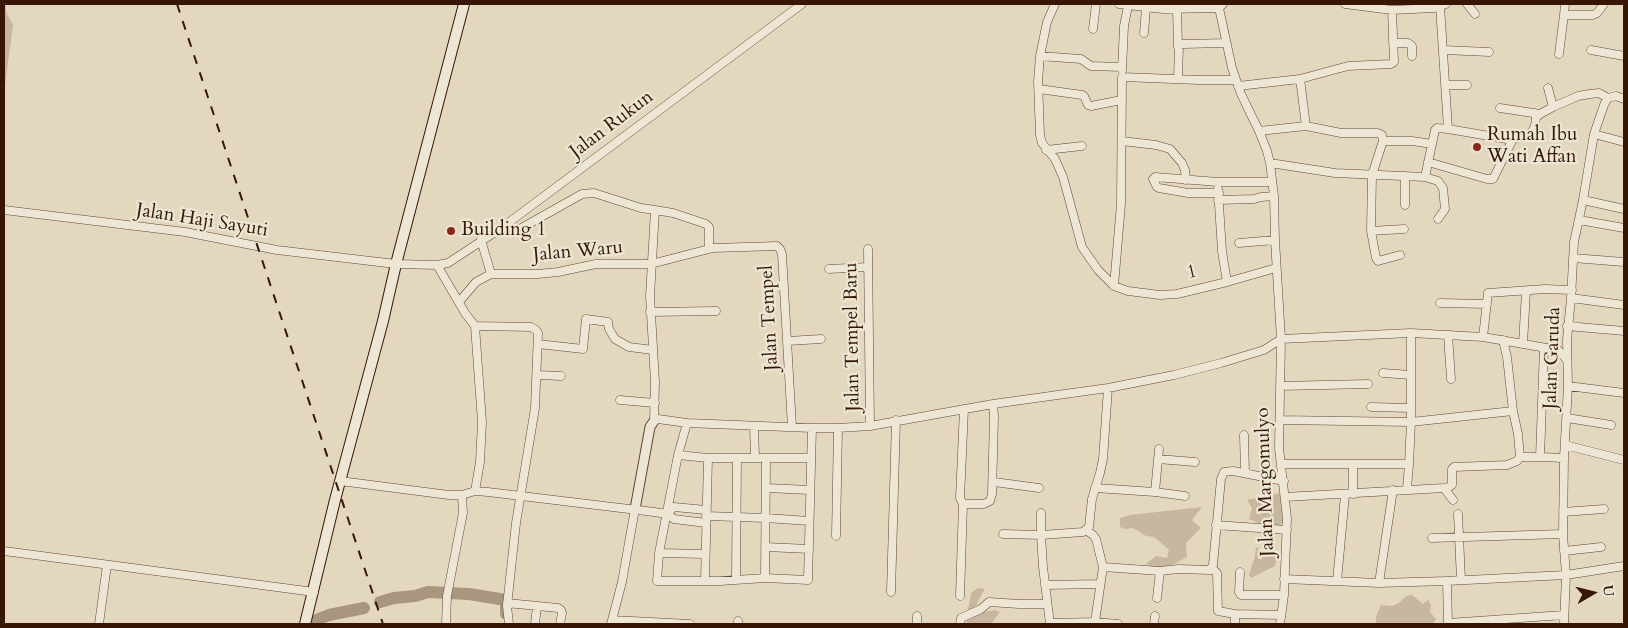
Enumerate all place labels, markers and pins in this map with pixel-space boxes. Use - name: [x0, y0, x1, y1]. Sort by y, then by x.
- place label: Rumah Ibu Wati Affan: [1487, 125, 1578, 169]
- marker: Rumah Ibu Wati Affan: [1471, 141, 1483, 153]
- place label: Building 1: [461, 220, 546, 242]
- marker: Building 1: [445, 225, 457, 237]

